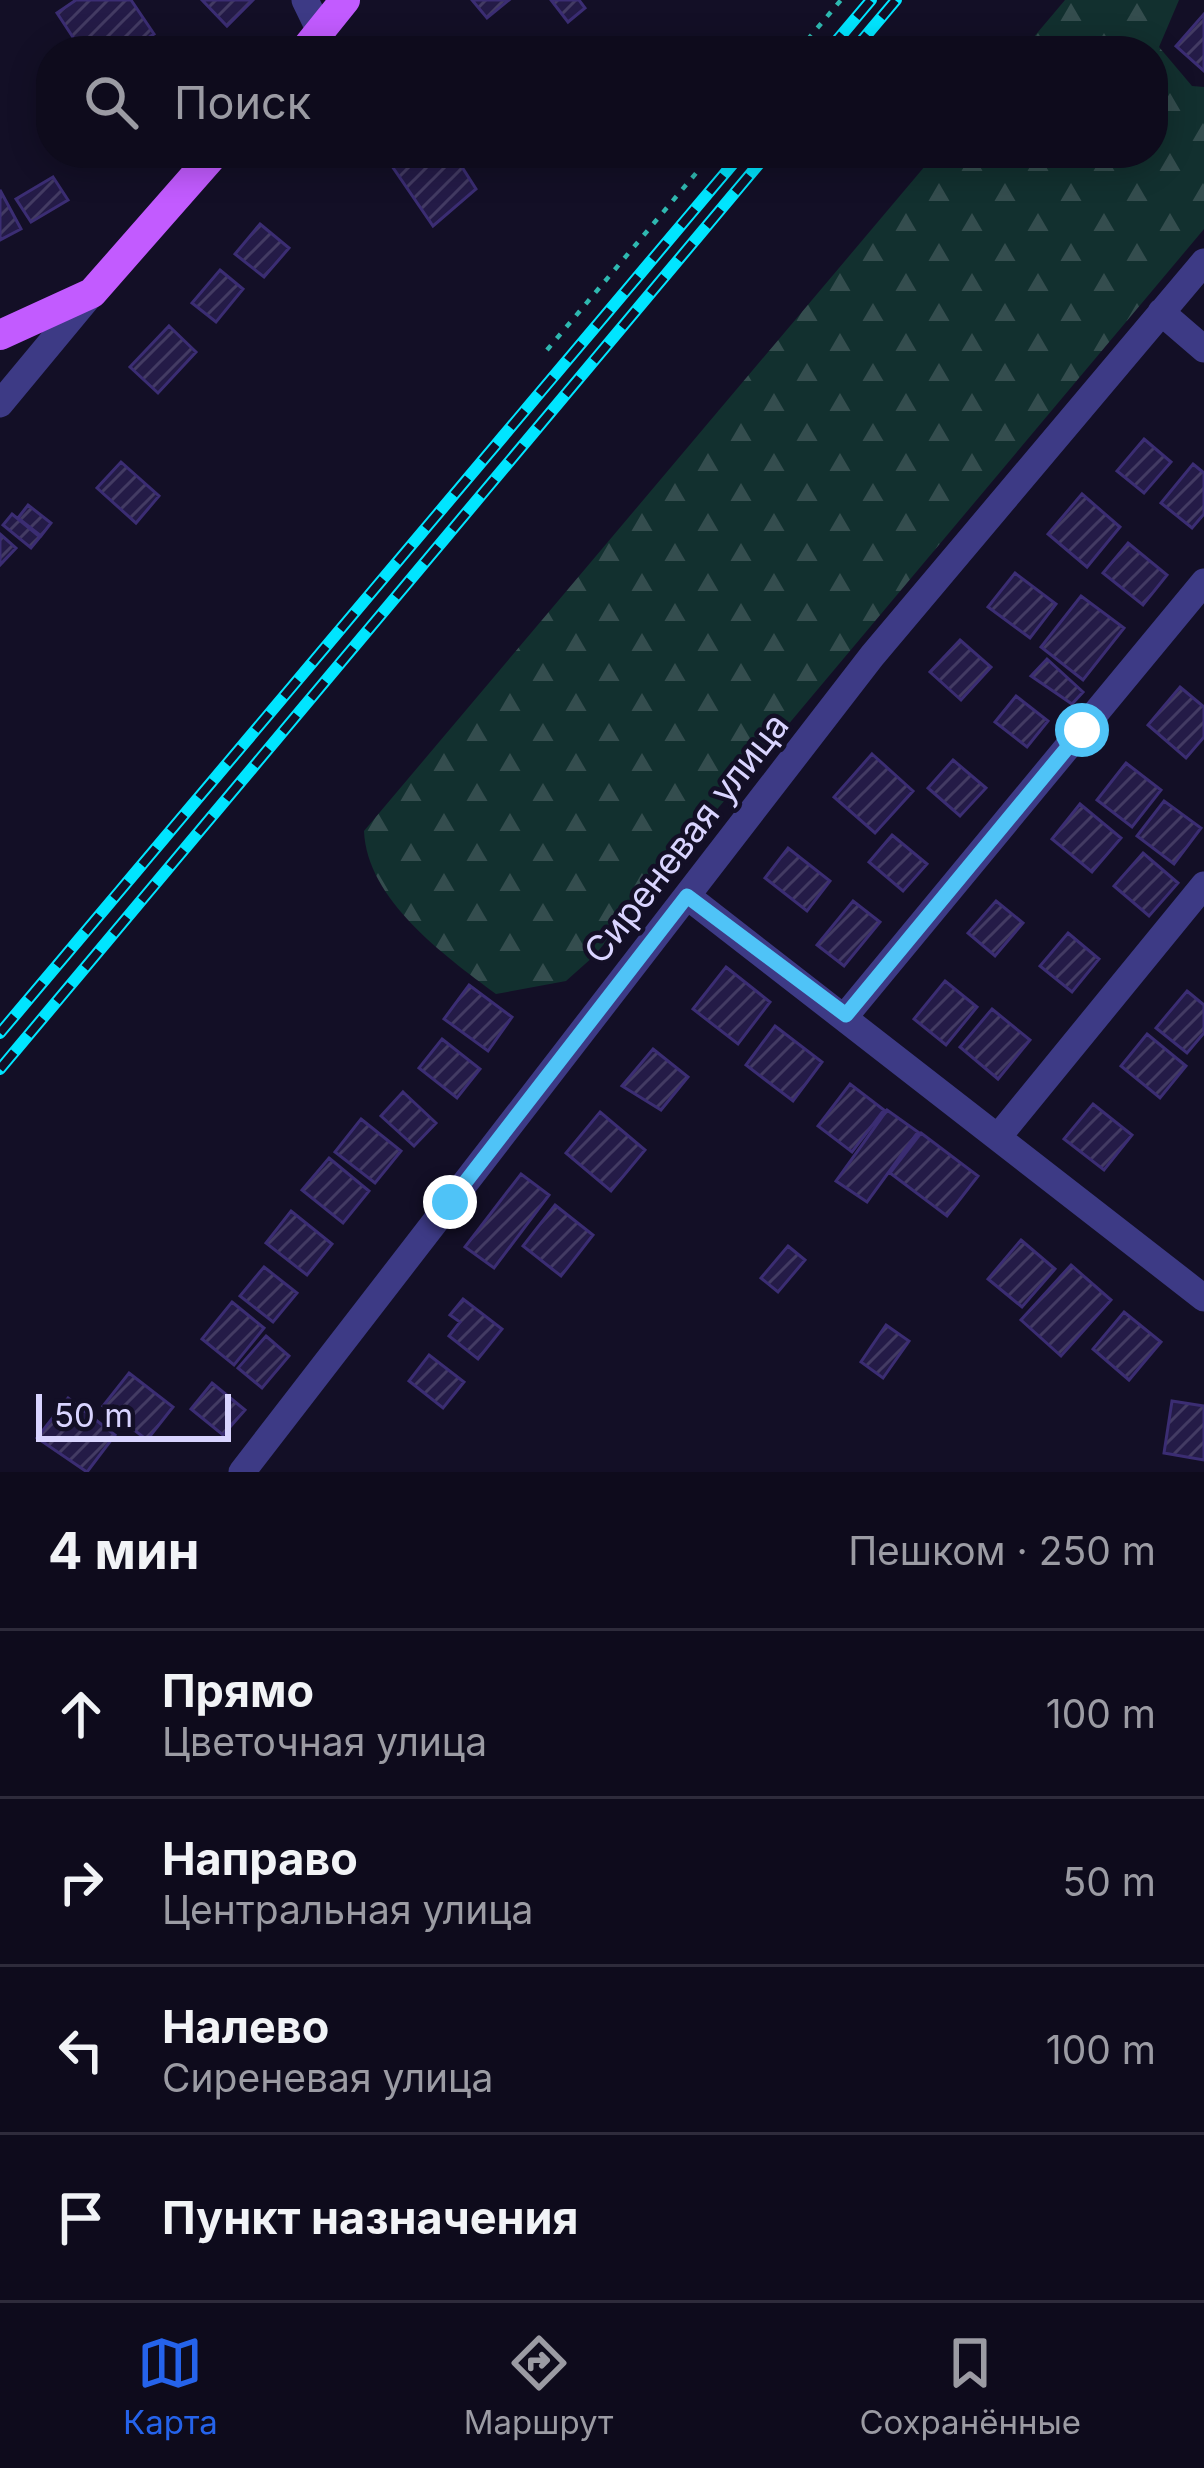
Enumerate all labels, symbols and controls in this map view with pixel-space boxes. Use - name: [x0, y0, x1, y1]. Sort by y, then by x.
- search box: [36, 36, 1168, 168]
- icon: search: [78, 69, 144, 135]
- text: Поиск: [174, 75, 311, 130]
- route start: [1055, 703, 1109, 757]
- street label: Сиреневая улица: [575, 704, 797, 972]
- route end: [423, 1175, 477, 1229]
- scale bar: [36, 1388, 231, 1441]
- text: 50 m: [54, 1395, 133, 1435]
- text: 4 мин: [48, 1520, 199, 1581]
- text: Пешком · 250 m: [848, 1527, 1156, 1574]
- text: Прямо: [162, 1663, 314, 1718]
- icon: ahead: [48, 1681, 114, 1747]
- text: 100 m: [1046, 1690, 1156, 1737]
- text: Цветочная улица: [162, 1718, 487, 1765]
- text: Направо: [162, 1831, 358, 1886]
- icon: right: [48, 1849, 114, 1915]
- text: 50 m: [1063, 1858, 1156, 1905]
- text: Центральная улица: [162, 1886, 533, 1933]
- text: Налево: [162, 1999, 329, 2054]
- icon: left: [48, 2017, 114, 2083]
- text: 100 m: [1046, 2026, 1156, 2073]
- text: Сиреневая улица: [162, 2054, 493, 2101]
- icon: arrive: [48, 2185, 114, 2251]
- text: Пункт назначения: [162, 2190, 579, 2245]
- tab: Карта: [123, 2330, 218, 2442]
- tab: Маршрут: [464, 2330, 613, 2442]
- tab: Сохранённые: [859, 2330, 1081, 2442]

